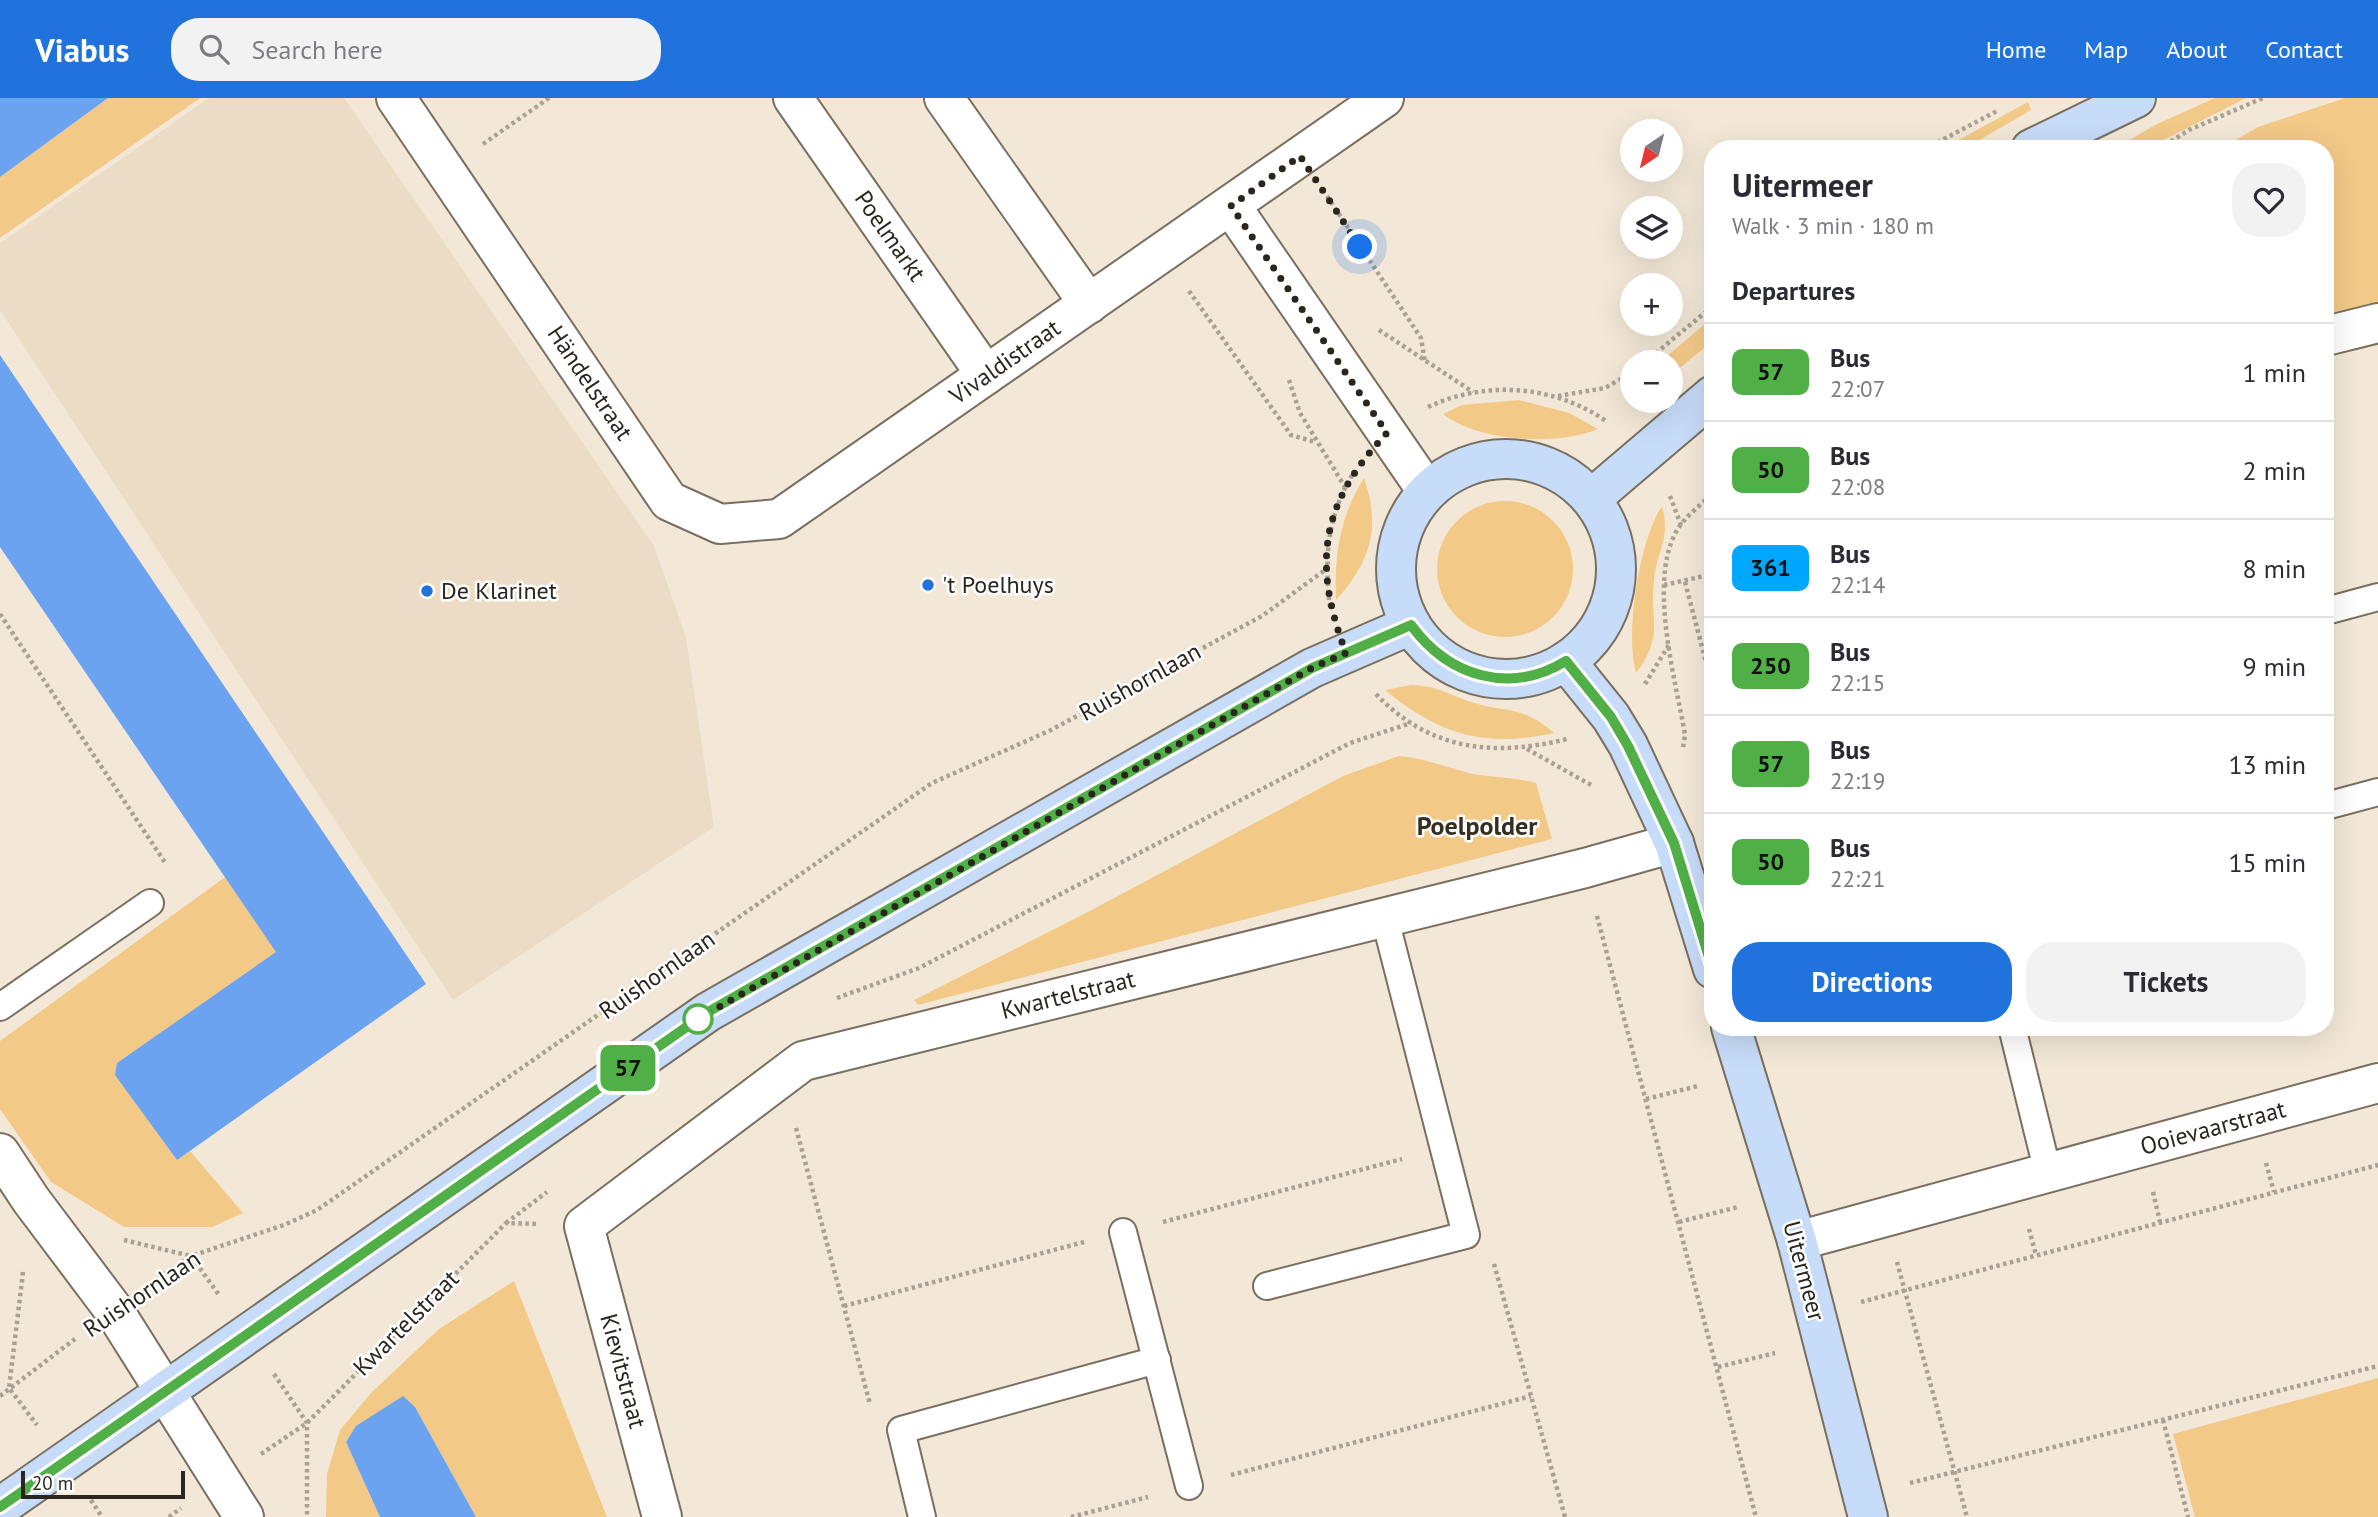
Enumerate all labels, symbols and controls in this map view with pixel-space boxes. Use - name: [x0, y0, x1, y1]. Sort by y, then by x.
- search box: [171, 18, 661, 81]
- text: Viabus: [35, 28, 129, 71]
- icon: search: [195, 30, 233, 68]
- text: Search here: [251, 33, 383, 66]
- text: Home: [1986, 34, 2046, 65]
- text: Map: [2084, 34, 2128, 65]
- text: About: [2166, 34, 2227, 65]
- text: Contact: [2265, 34, 2343, 65]
- north arrow: [1620, 119, 1684, 182]
- map controls: [1620, 119, 1683, 413]
- text: Uitermeer: [1732, 163, 1873, 206]
- button: heart: [2232, 163, 2306, 237]
- street label: Poelmarkt: [848, 184, 933, 287]
- button: layers: [1620, 196, 1683, 259]
- text: Walk · 3 min · 180 m: [1732, 211, 1934, 240]
- your location: [1342, 229, 1377, 264]
- button: +: [1620, 273, 1683, 336]
- text: Departures: [1732, 274, 1855, 307]
- street label: Vivaldistraat: [942, 312, 1066, 412]
- street label: Händelstraat: [541, 319, 640, 446]
- text: Bus: [1830, 341, 1870, 374]
- button: −: [1620, 350, 1683, 413]
- text: 57: [1757, 356, 1784, 387]
- text: 1 min: [2243, 356, 2306, 389]
- text: 22:07: [1830, 374, 1885, 403]
- text: Bus: [1830, 439, 1870, 472]
- text: 50: [1757, 454, 1784, 485]
- text: 2 min: [2243, 454, 2306, 487]
- text: 22:08: [1830, 472, 1885, 501]
- text: Bus: [1830, 537, 1870, 570]
- text: 361: [1750, 552, 1791, 583]
- text: 8 min: [2243, 552, 2306, 585]
- place label: 't Poelhuys: [942, 569, 1054, 600]
- text: 22:14: [1830, 570, 1885, 599]
- place label: De Klarinet: [441, 575, 557, 606]
- marker: 't Poelhuys: [920, 577, 936, 593]
- marker: De Klarinet: [419, 583, 435, 599]
- street label: Ruishornlaan: [1073, 635, 1206, 728]
- text: Bus: [1830, 635, 1870, 668]
- text: 250: [1750, 650, 1791, 681]
- text: 9 min: [2243, 650, 2306, 683]
- text: 22:15: [1830, 668, 1885, 697]
- text: Bus: [1830, 733, 1870, 766]
- text: 57: [1757, 748, 1784, 779]
- text: 13 min: [2228, 748, 2306, 781]
- text: 22:19: [1830, 766, 1885, 795]
- district label: Poelpolder: [1417, 809, 1538, 842]
- text: Bus: [1830, 831, 1870, 864]
- text: 50: [1757, 846, 1784, 877]
- text: 15 min: [2228, 846, 2306, 879]
- text: 22:21: [1830, 864, 1885, 893]
- street label: Ruishornlaan: [593, 923, 721, 1026]
- button: Directions: [1732, 942, 2012, 1022]
- button: Tickets: [2026, 942, 2306, 1022]
- street label: Kwartelstraat: [998, 963, 1138, 1026]
- unlabelled marker: [683, 1004, 713, 1034]
- line badge: 57: [596, 1045, 660, 1091]
- text: 57: [614, 1052, 642, 1083]
- street label: Ooievaarstraat: [2137, 1093, 2289, 1162]
- street label: Uitermeer: [1776, 1218, 1833, 1324]
- street label: Ruishornlaan: [77, 1243, 206, 1344]
- street label: Kwartelstraat: [346, 1263, 465, 1382]
- street label: Kievitstraat: [593, 1310, 654, 1431]
- scale bar: [21, 1468, 186, 1500]
- text: 20 m: [32, 1471, 73, 1495]

